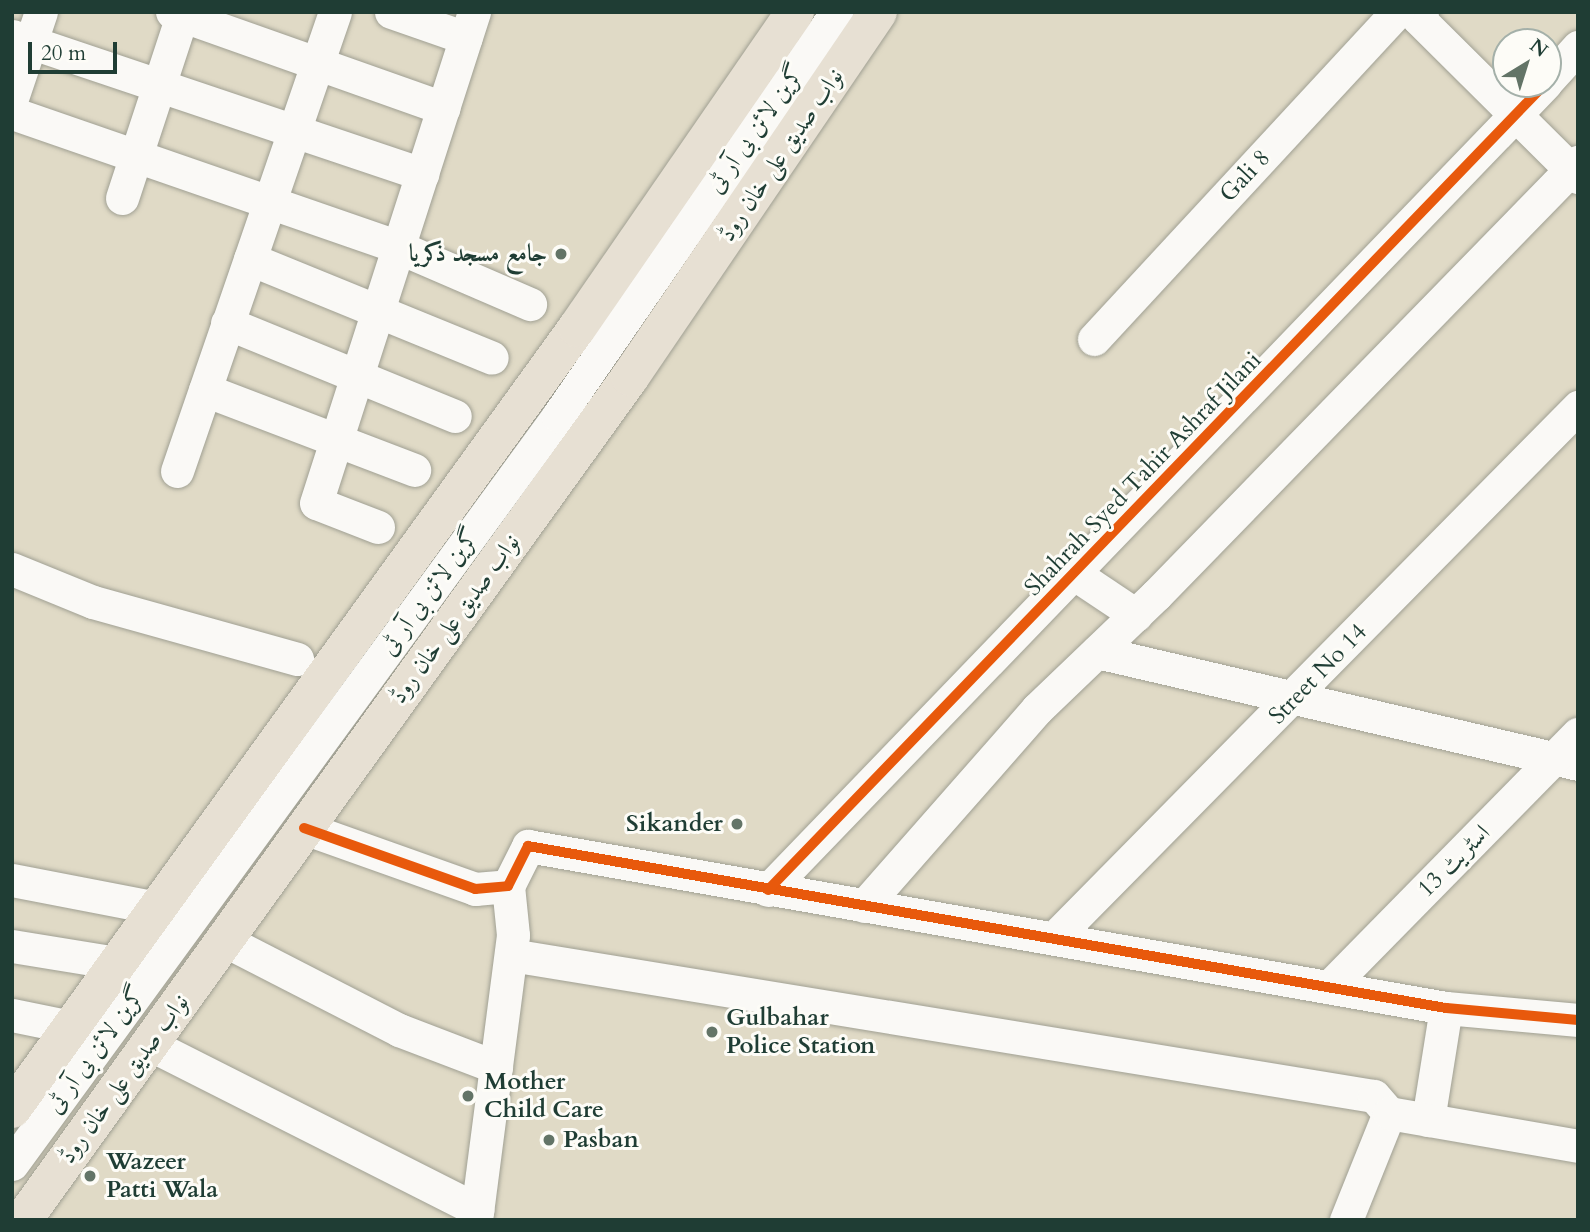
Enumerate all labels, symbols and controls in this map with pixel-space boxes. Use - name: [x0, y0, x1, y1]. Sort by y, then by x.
- scale bar: [32, 28, 121, 72]
- north arrow: [1492, 28, 1562, 98]
- text: N: [1524, 33, 1553, 63]
- text: 20 m: [41, 39, 86, 68]
- street label: گرین لائن بی آر ٹی: [701, 59, 811, 199]
- street label: نواب صدیق علی خان روڈ: [713, 63, 849, 247]
- street label: Gali 8: [1214, 144, 1276, 208]
- place label: جامع مسجد ذکریا: [409, 240, 547, 268]
- marker: جامع مسجد ذکریا: [553, 246, 569, 262]
- street label: Shahrah Syed Tahir Ashraf Jilani: [1019, 346, 1267, 602]
- street label: گرین لائن بی آر ٹی: [374, 523, 486, 661]
- street label: نواب صدیق علی خان روڈ: [384, 529, 526, 709]
- street label: Street No 14: [1263, 618, 1373, 730]
- place label: Sikander: [626, 810, 723, 838]
- marker: Sikander: [729, 816, 745, 832]
- street label: اسٹریٹ 13: [1412, 819, 1496, 903]
- street label: گرین لائن بی آر ٹی: [40, 981, 152, 1119]
- street label: نواب صدیق علی خان روڈ: [53, 989, 195, 1169]
- place label: Gulbahar Police Station: [726, 1004, 875, 1060]
- marker: Gulbahar Police Station: [704, 1024, 720, 1040]
- place label: Mother Child Care: [484, 1068, 604, 1124]
- marker: Mother Child Care: [458, 1086, 478, 1106]
- place label: Pasban: [563, 1126, 639, 1154]
- marker: Pasban: [541, 1132, 557, 1148]
- place label: Wazeer Patti Wala: [106, 1148, 218, 1204]
- marker: Wazeer Patti Wala: [80, 1166, 100, 1186]

